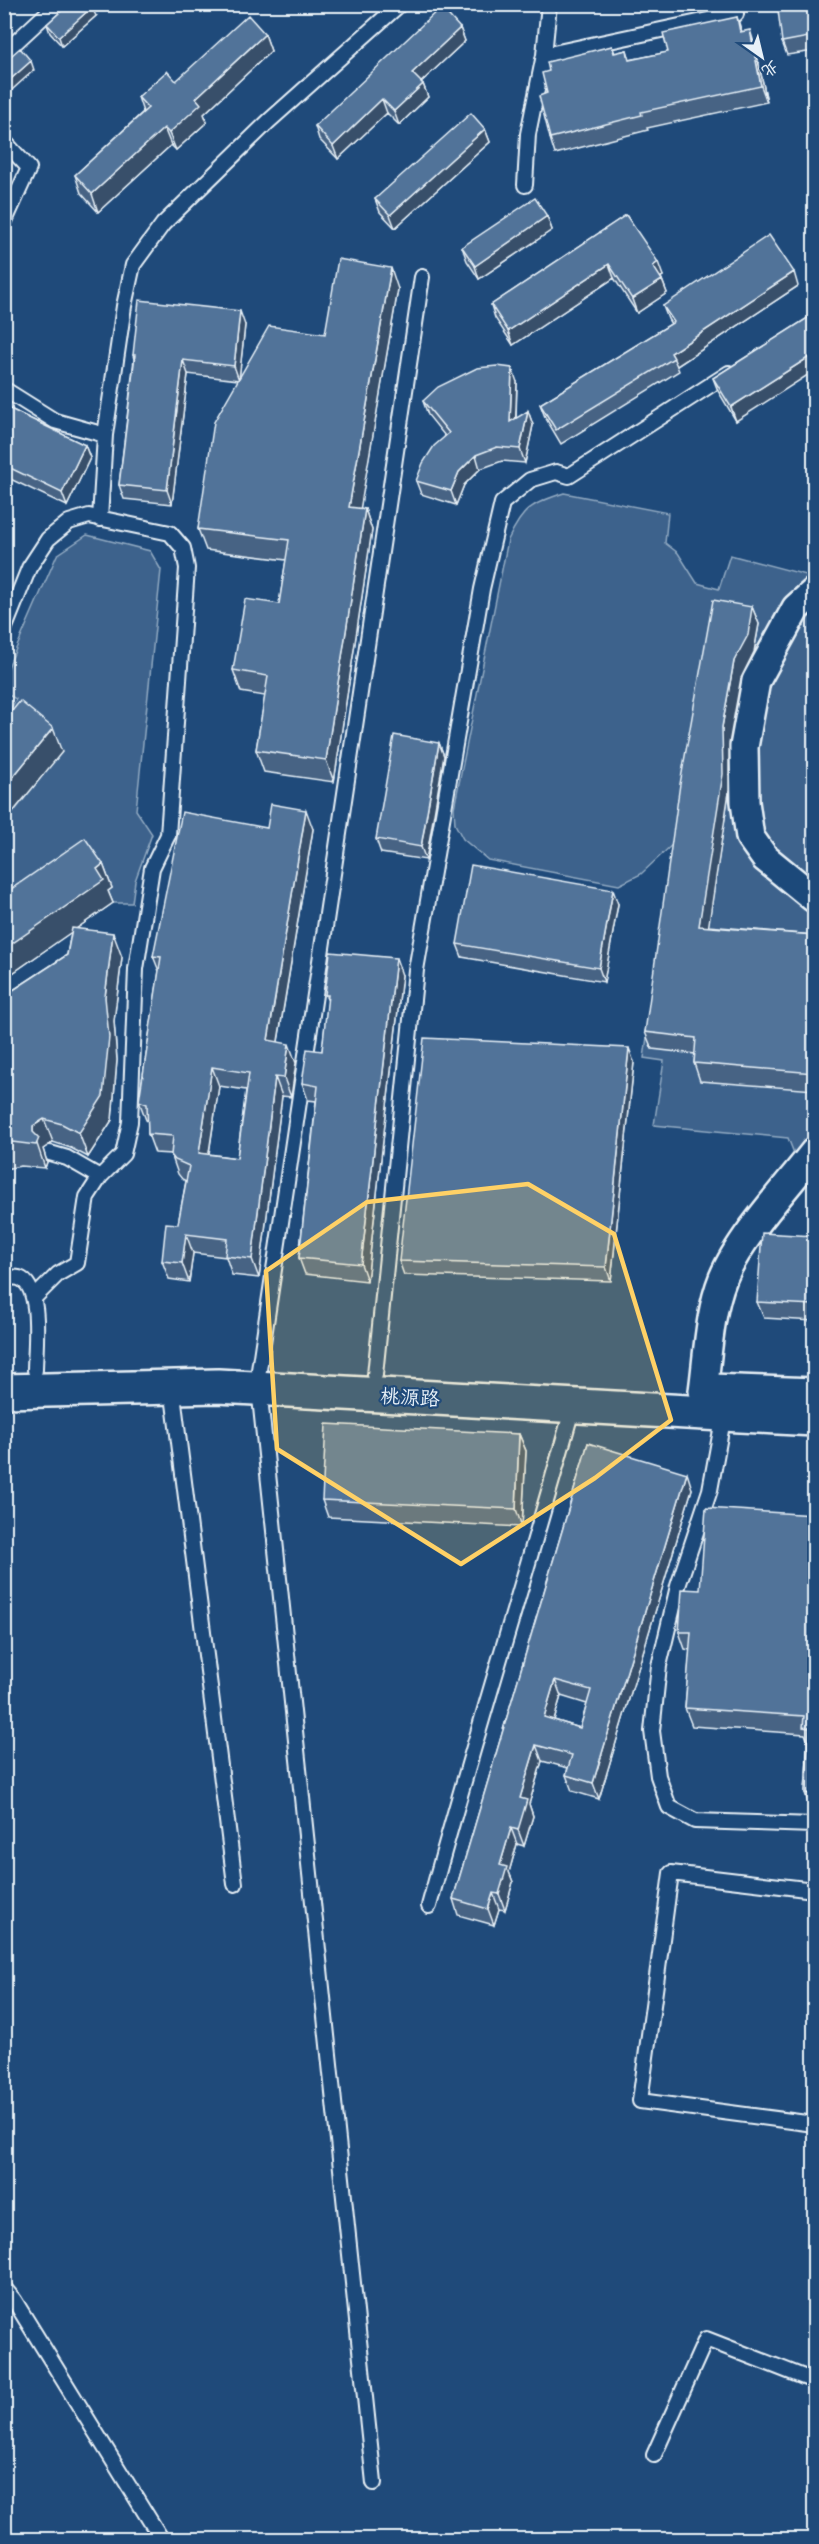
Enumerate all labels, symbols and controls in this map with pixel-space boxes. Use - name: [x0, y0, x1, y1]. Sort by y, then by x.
- north arrow: [732, 27, 792, 87]
- text: 北: [758, 57, 783, 83]
- street label: 桃源路: [379, 1381, 442, 1411]

